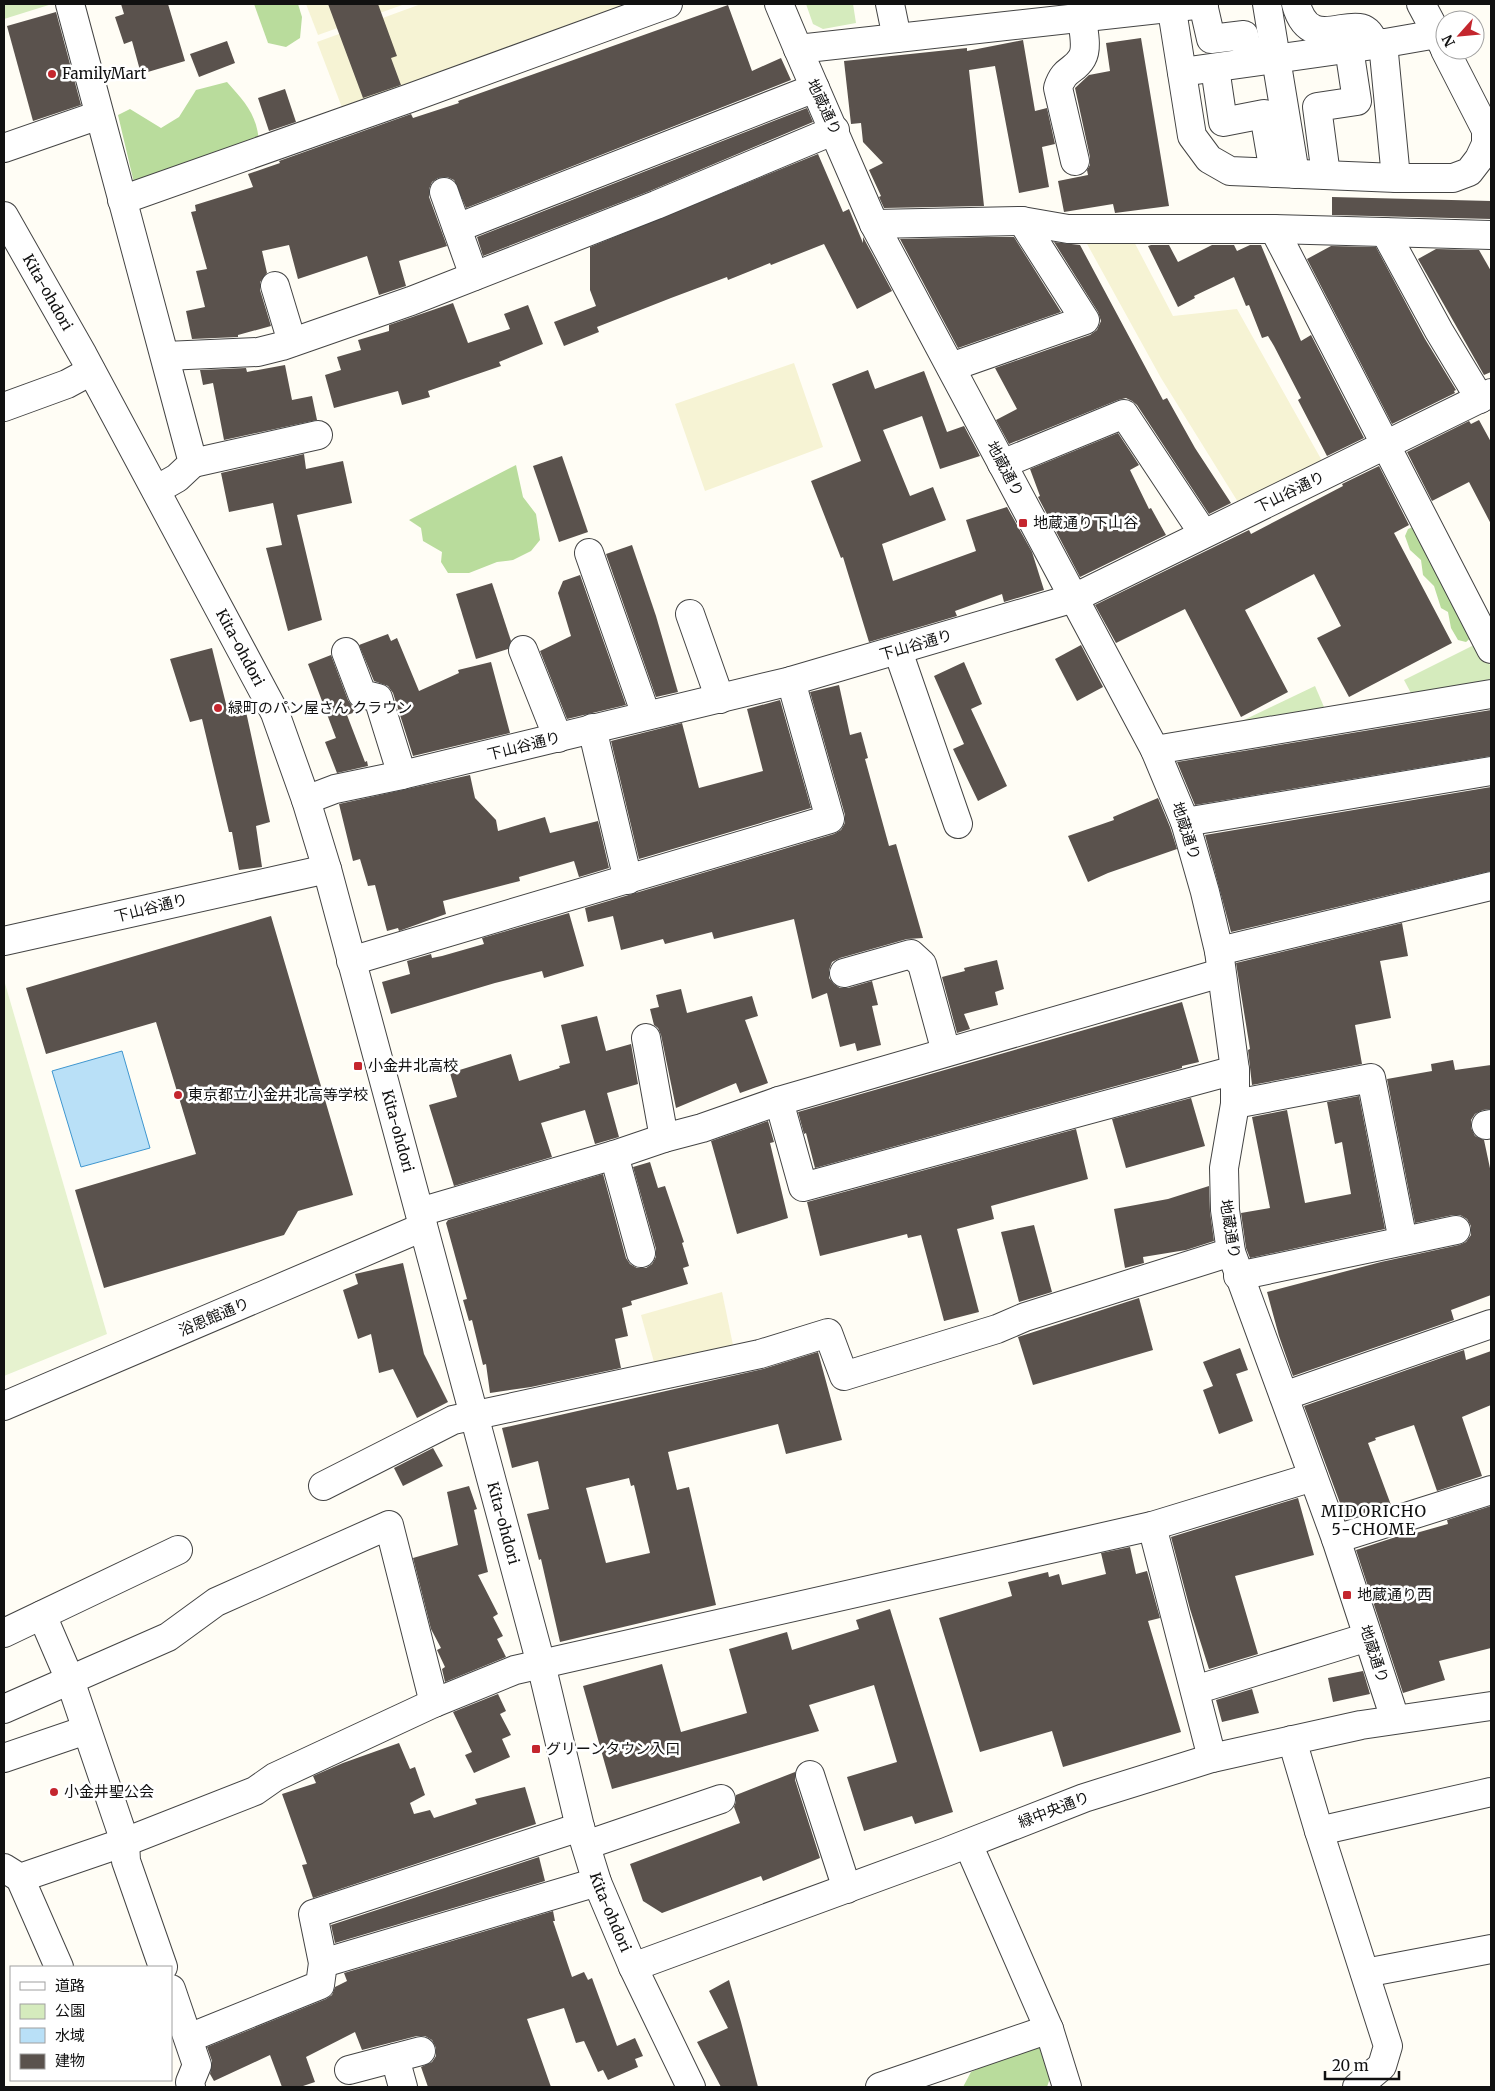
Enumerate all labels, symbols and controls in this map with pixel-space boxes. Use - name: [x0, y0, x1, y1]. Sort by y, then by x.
- north arrow: [1435, 10, 1485, 60]
- text: N: [1438, 32, 1459, 50]
- place label: FamilyMart: [62, 64, 146, 83]
- marker: FamilyMart: [46, 68, 58, 80]
- street label: 地蔵通り: [803, 76, 846, 138]
- street label: Kita-ohdori: [19, 251, 77, 334]
- street label: 地蔵通り: [983, 438, 1028, 500]
- street label: 下山谷通り: [1252, 467, 1328, 517]
- place label: 地蔵通り下山谷: [1033, 513, 1138, 532]
- marker: 地蔵通り下山谷: [1017, 517, 1029, 529]
- street label: Kita-ohdori: [212, 606, 269, 689]
- street label: 下山谷通り: [877, 625, 955, 664]
- place label: 緑町のパン屋さん クラウン: [228, 698, 412, 717]
- marker: 緑町のパン屋さん クラウン: [212, 702, 224, 714]
- street label: 下山谷通り: [485, 727, 563, 764]
- street label: 地蔵通り: [1168, 799, 1205, 862]
- street label: 下山谷通り: [112, 889, 190, 926]
- place label: 小金井北高校: [368, 1056, 458, 1075]
- marker: 小金井北高校: [352, 1060, 364, 1072]
- place label: 東京都立小金井北高等学校: [188, 1085, 368, 1104]
- street label: Kita-ohdori: [378, 1088, 418, 1174]
- marker: 東京都立小金井北高等学校: [172, 1089, 184, 1101]
- street label: 地蔵通り: [1216, 1198, 1245, 1260]
- street label: 浴恩館通り: [176, 1293, 252, 1340]
- street label: Kita-ohdori: [483, 1480, 524, 1567]
- district label: MIDORICHO 5-CHOME: [1321, 1501, 1427, 1539]
- place label: 地蔵通り西: [1357, 1585, 1432, 1604]
- marker: 地蔵通り西: [1341, 1589, 1353, 1601]
- street label: 地蔵通り: [1356, 1622, 1393, 1685]
- place label: グリーンタウン入口: [546, 1739, 680, 1758]
- marker: グリーンタウン入口: [530, 1743, 542, 1755]
- place label: 小金井聖公会: [64, 1782, 154, 1801]
- marker: 小金井聖公会: [48, 1786, 60, 1798]
- street label: 緑中央通り: [1015, 1787, 1092, 1832]
- street label: Kita-ohdori: [586, 1870, 636, 1955]
- legend: [10, 1966, 172, 2081]
- text: 道路: [55, 1976, 85, 1995]
- text: 公園: [55, 2001, 85, 2020]
- text: 水域: [55, 2026, 85, 2045]
- scale bar: [1325, 2048, 1399, 2080]
- text: 建物: [55, 2051, 85, 2070]
- text: 20 m: [1332, 2056, 1369, 2075]

